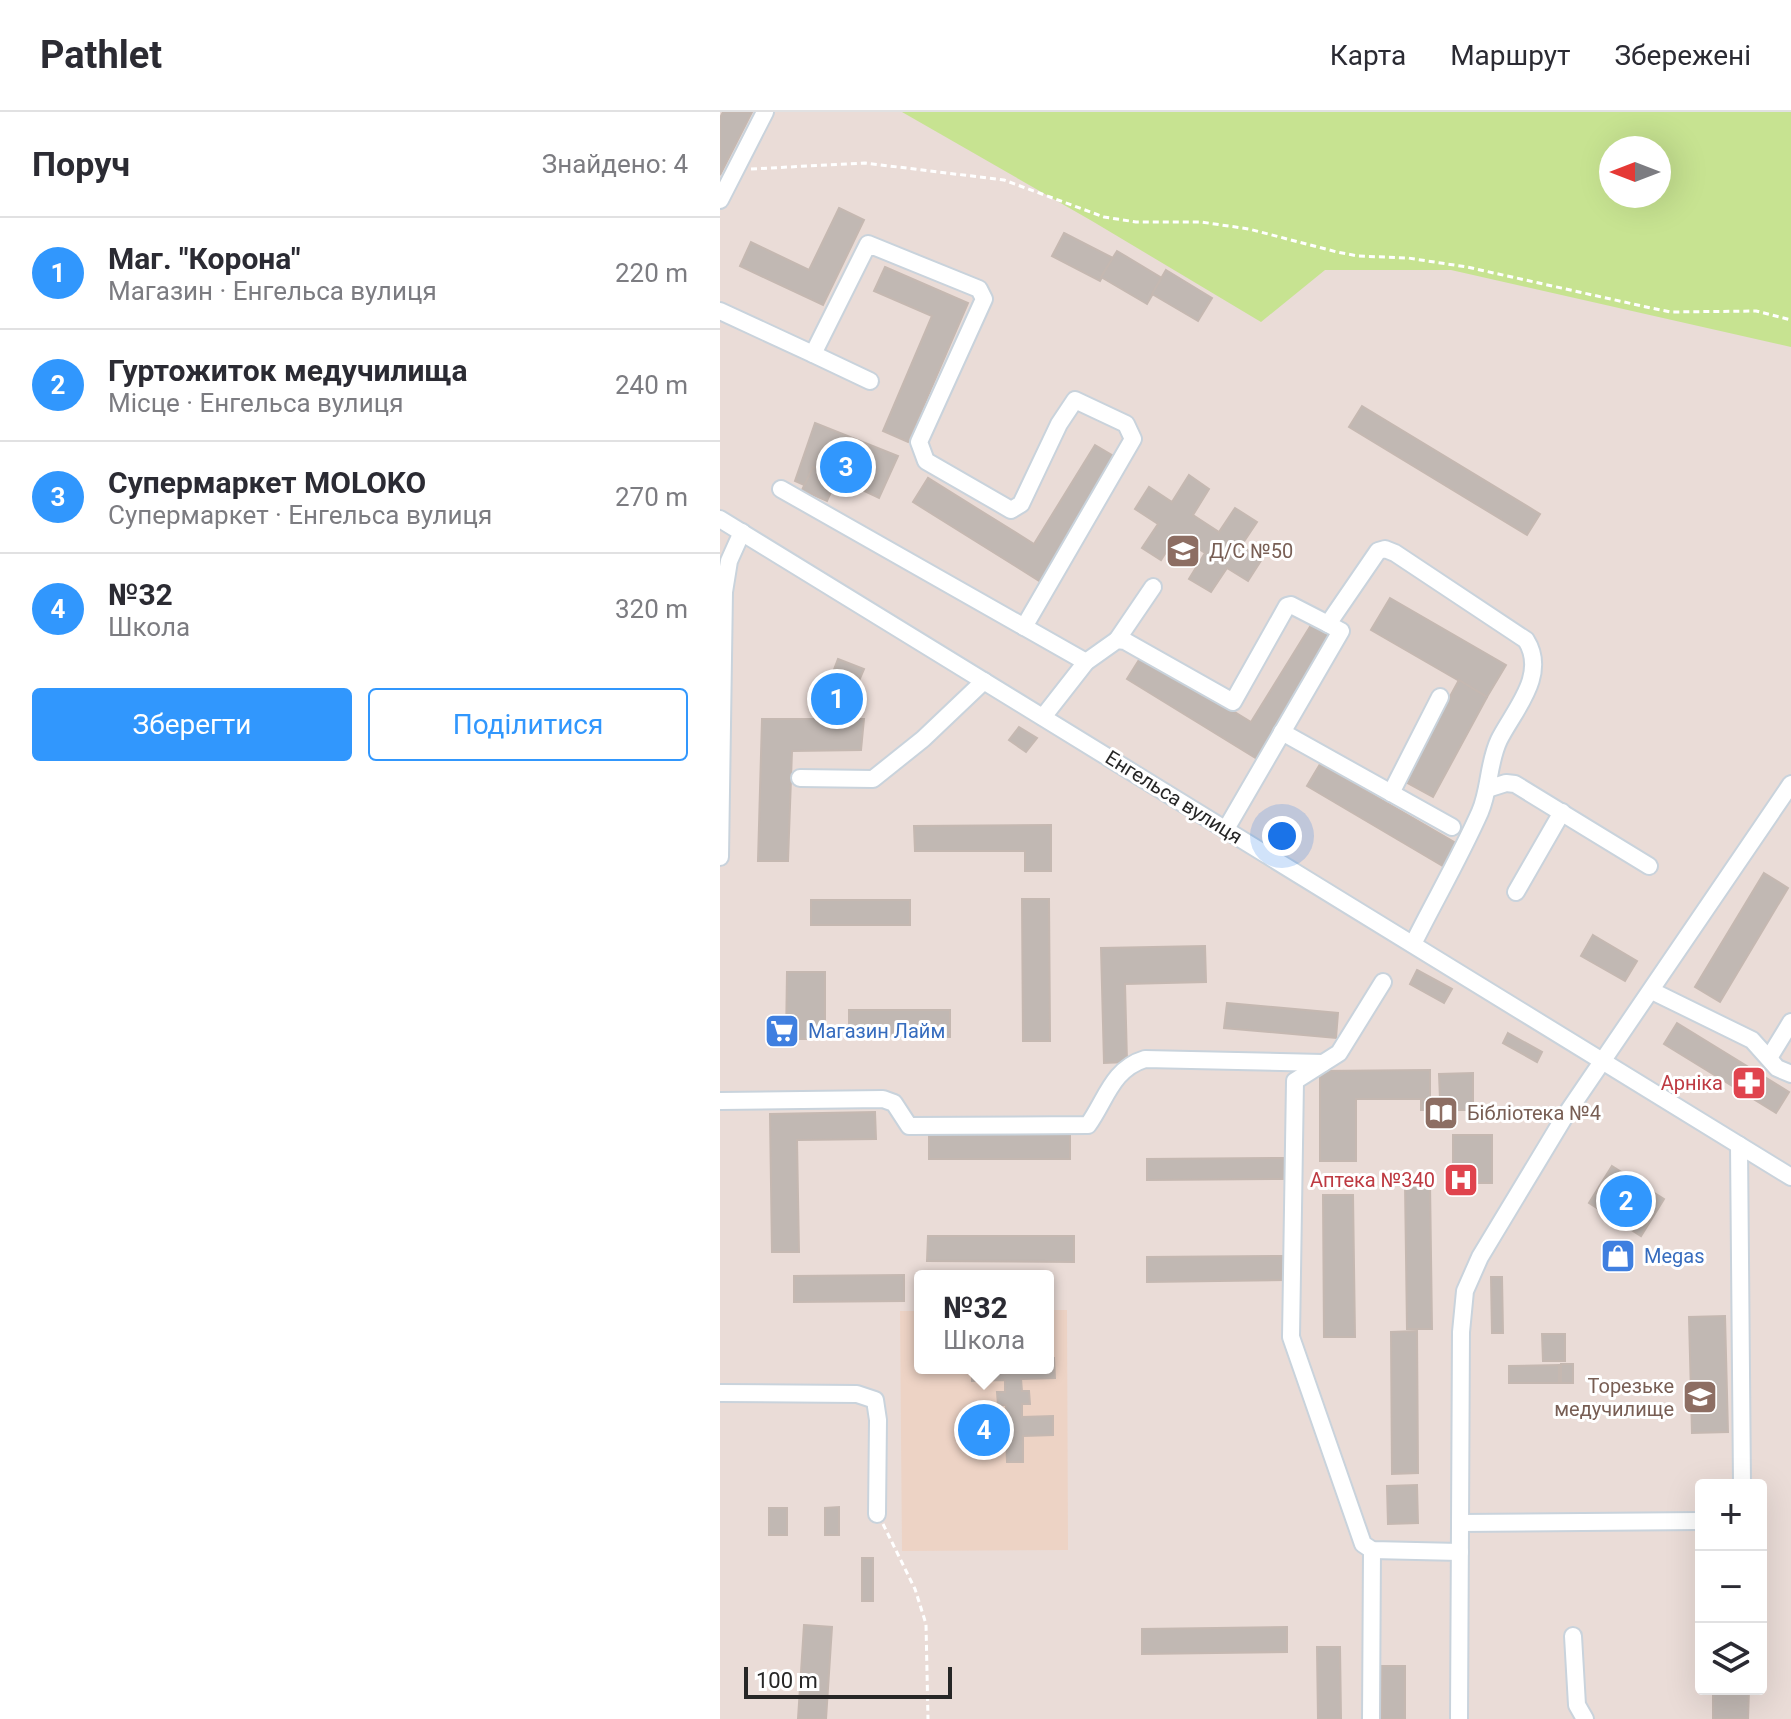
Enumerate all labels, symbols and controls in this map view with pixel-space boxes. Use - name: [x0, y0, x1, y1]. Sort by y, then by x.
- text: Pathlet: [40, 33, 162, 77]
- text: Карта: [1330, 39, 1406, 72]
- text: Маршрут: [1450, 39, 1570, 72]
- text: Збережені: [1614, 39, 1751, 72]
- north arrow: [1599, 136, 1671, 208]
- text: Поруч: [32, 144, 130, 184]
- text: Знайдено: 4: [542, 149, 688, 179]
- text: Маг. "Корона": [108, 241, 300, 276]
- text: 1: [51, 258, 65, 288]
- text: 220 m: [615, 258, 688, 288]
- text: Магазин · Енгельса вулиця: [108, 276, 437, 306]
- text: Гуртожиток медучилища: [108, 353, 468, 388]
- text: 2: [51, 370, 65, 400]
- text: 240 m: [615, 370, 688, 400]
- text: Місце · Енгельса вулиця: [108, 388, 403, 418]
- pin: 3: [820, 437, 872, 497]
- text: Супермаркет MOLOKO: [108, 465, 426, 500]
- text: 3: [51, 482, 65, 512]
- text: 270 m: [615, 482, 688, 512]
- text: Супермаркет · Енгельса вулиця: [108, 500, 492, 530]
- school or university icon: Д/С №50: [1164, 532, 1202, 570]
- place label: Д/С №50: [1209, 539, 1293, 563]
- text: №32: [108, 577, 173, 612]
- text: 4: [51, 594, 65, 624]
- text: 320 m: [615, 594, 688, 624]
- text: Школа: [108, 612, 190, 642]
- pin: 1: [811, 669, 863, 729]
- button: Зберегти: [32, 688, 352, 761]
- button: Поділитися: [368, 688, 688, 761]
- street label: Енгельса вулиця: [1101, 745, 1247, 849]
- your location: [1262, 816, 1302, 856]
- supermarket icon: Магазин Лайм: [763, 1012, 801, 1050]
- place label: Магазин Лайм: [808, 1019, 945, 1043]
- pharmacy icon: Арніка: [1730, 1064, 1768, 1102]
- place label: Арніка: [1661, 1071, 1723, 1095]
- library icon: Бібліотека №4: [1422, 1094, 1460, 1132]
- place label: Бібліотека №4: [1467, 1101, 1601, 1125]
- hospital icon: Аптека №340: [1442, 1161, 1480, 1199]
- place label: Аптека №340: [1310, 1168, 1435, 1192]
- pin: 2: [1600, 1171, 1652, 1231]
- shop icon: Megas: [1599, 1237, 1637, 1275]
- place label: Megas: [1644, 1244, 1705, 1268]
- popup: [914, 1270, 1054, 1374]
- text: №32: [943, 1290, 1008, 1325]
- text: Школа: [943, 1325, 1025, 1355]
- place label: Торезьке медучилище: [1554, 1374, 1674, 1421]
- school or university icon: Торезьке медучилище: [1681, 1378, 1719, 1416]
- pin: 4: [958, 1400, 1010, 1460]
- map controls: [1695, 1479, 1767, 1695]
- button: +: [1695, 1479, 1767, 1551]
- button: −: [1695, 1551, 1767, 1623]
- button: layers: [1695, 1623, 1767, 1695]
- scale bar: [744, 1663, 952, 1699]
- text: 100 m: [756, 1668, 818, 1693]

